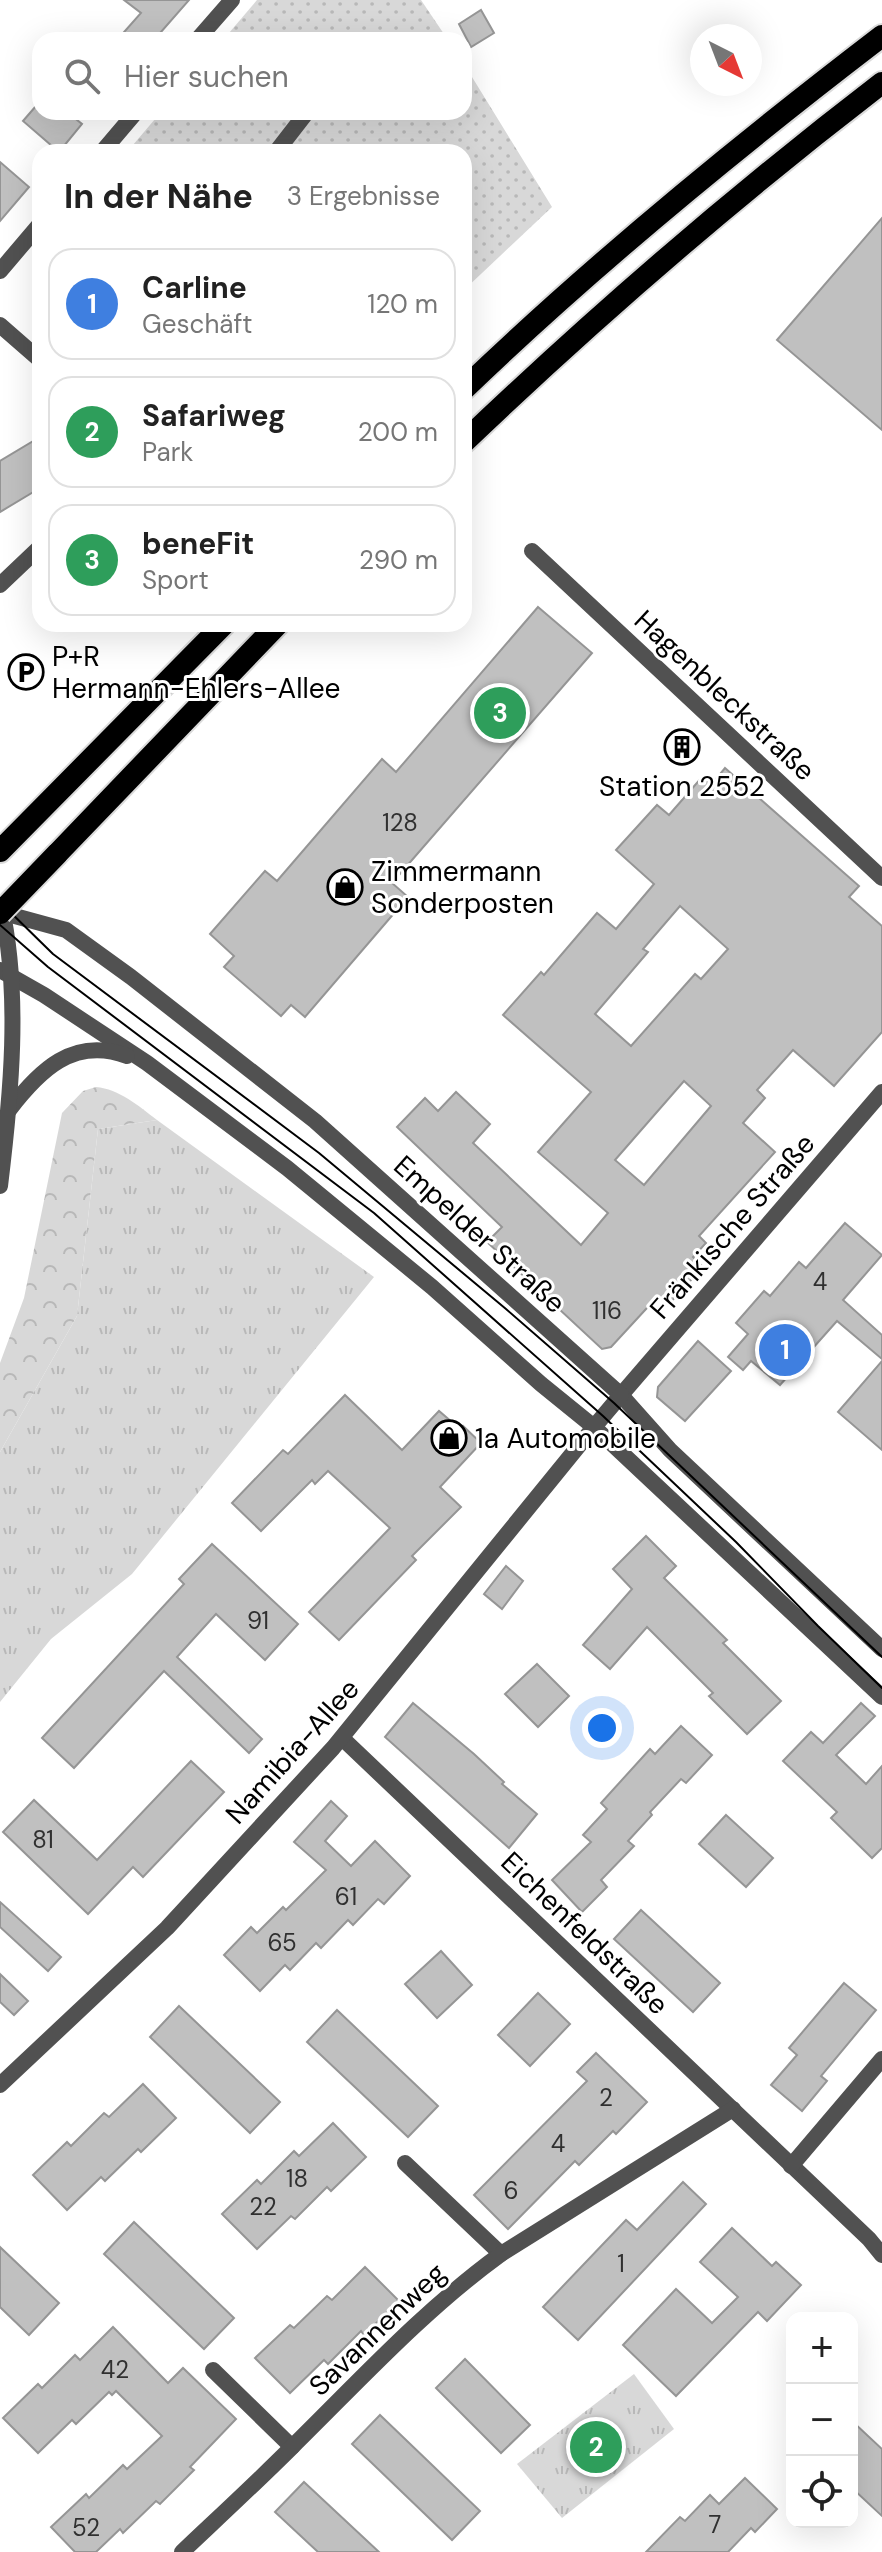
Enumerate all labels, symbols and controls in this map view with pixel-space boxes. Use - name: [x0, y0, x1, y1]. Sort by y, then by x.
- north arrow: [690, 24, 762, 96]
- search box: [32, 32, 472, 120]
- icon: search: [60, 54, 104, 98]
- text: Hier suchen: [124, 57, 289, 96]
- text: In der Nähe: [64, 174, 253, 219]
- text: 3 Ergebnisse: [287, 179, 440, 213]
- text: Carline: [142, 268, 247, 307]
- text: 1: [87, 287, 97, 321]
- text: 120 m: [367, 287, 438, 321]
- text: Geschäft: [142, 307, 253, 341]
- text: Safariweg: [142, 396, 286, 435]
- text: 2: [84, 415, 100, 449]
- text: 200 m: [358, 415, 438, 449]
- text: Park: [142, 435, 193, 469]
- text: beneFit: [142, 524, 254, 563]
- text: 3: [84, 543, 100, 577]
- text: 290 m: [359, 543, 438, 577]
- text: Sport: [142, 563, 209, 597]
- street label: Hagenbleckstraße: [626, 602, 823, 789]
- place label: P+R Hermann-Ehlers-Allee: [52, 638, 341, 707]
- parking icon: P+R Hermann-Ehlers-Allee: [7, 653, 45, 691]
- pin: 3: [474, 683, 526, 743]
- building icon: Station 2552: [663, 728, 701, 766]
- place label: Station 2552: [599, 768, 765, 805]
- house number: 128: [382, 807, 418, 838]
- place label: Zimmermann Sonderposten: [371, 853, 554, 922]
- shop icon: Zimmermann Sonderposten: [326, 868, 364, 906]
- street label: Fränkische Straße: [642, 1126, 823, 1327]
- street label: Empelder Straße: [386, 1148, 573, 1321]
- house number: 4: [813, 1266, 827, 1297]
- house number: 116: [592, 1295, 622, 1326]
- pin: 1: [759, 1320, 811, 1380]
- shop icon: 1a Automobile: [430, 1419, 468, 1457]
- place label: 1a Automobile: [475, 1420, 656, 1457]
- house number: 91: [247, 1605, 269, 1636]
- street label: Namibia-Allee: [217, 1671, 367, 1832]
- your location: [582, 1708, 622, 1748]
- house number: 81: [32, 1824, 54, 1855]
- street label: Eichenfeldstraße: [493, 1844, 676, 2023]
- house number: 61: [335, 1881, 357, 1912]
- house number: 65: [267, 1927, 297, 1958]
- house number: 2: [599, 2082, 613, 2113]
- house number: 4: [551, 2128, 565, 2159]
- house number: 18: [286, 2163, 308, 2194]
- house number: 6: [503, 2175, 519, 2206]
- house number: 22: [249, 2191, 277, 2222]
- house number: 1: [617, 2248, 625, 2279]
- street label: Savannenweg: [301, 2255, 454, 2404]
- map controls: [786, 2312, 858, 2528]
- button: +: [786, 2312, 858, 2384]
- house number: 42: [101, 2354, 129, 2385]
- button: −: [786, 2384, 858, 2456]
- pin: 2: [570, 2417, 622, 2477]
- button: locate: [786, 2456, 858, 2528]
- house number: 7: [709, 2509, 721, 2540]
- house number: 52: [72, 2512, 100, 2543]

